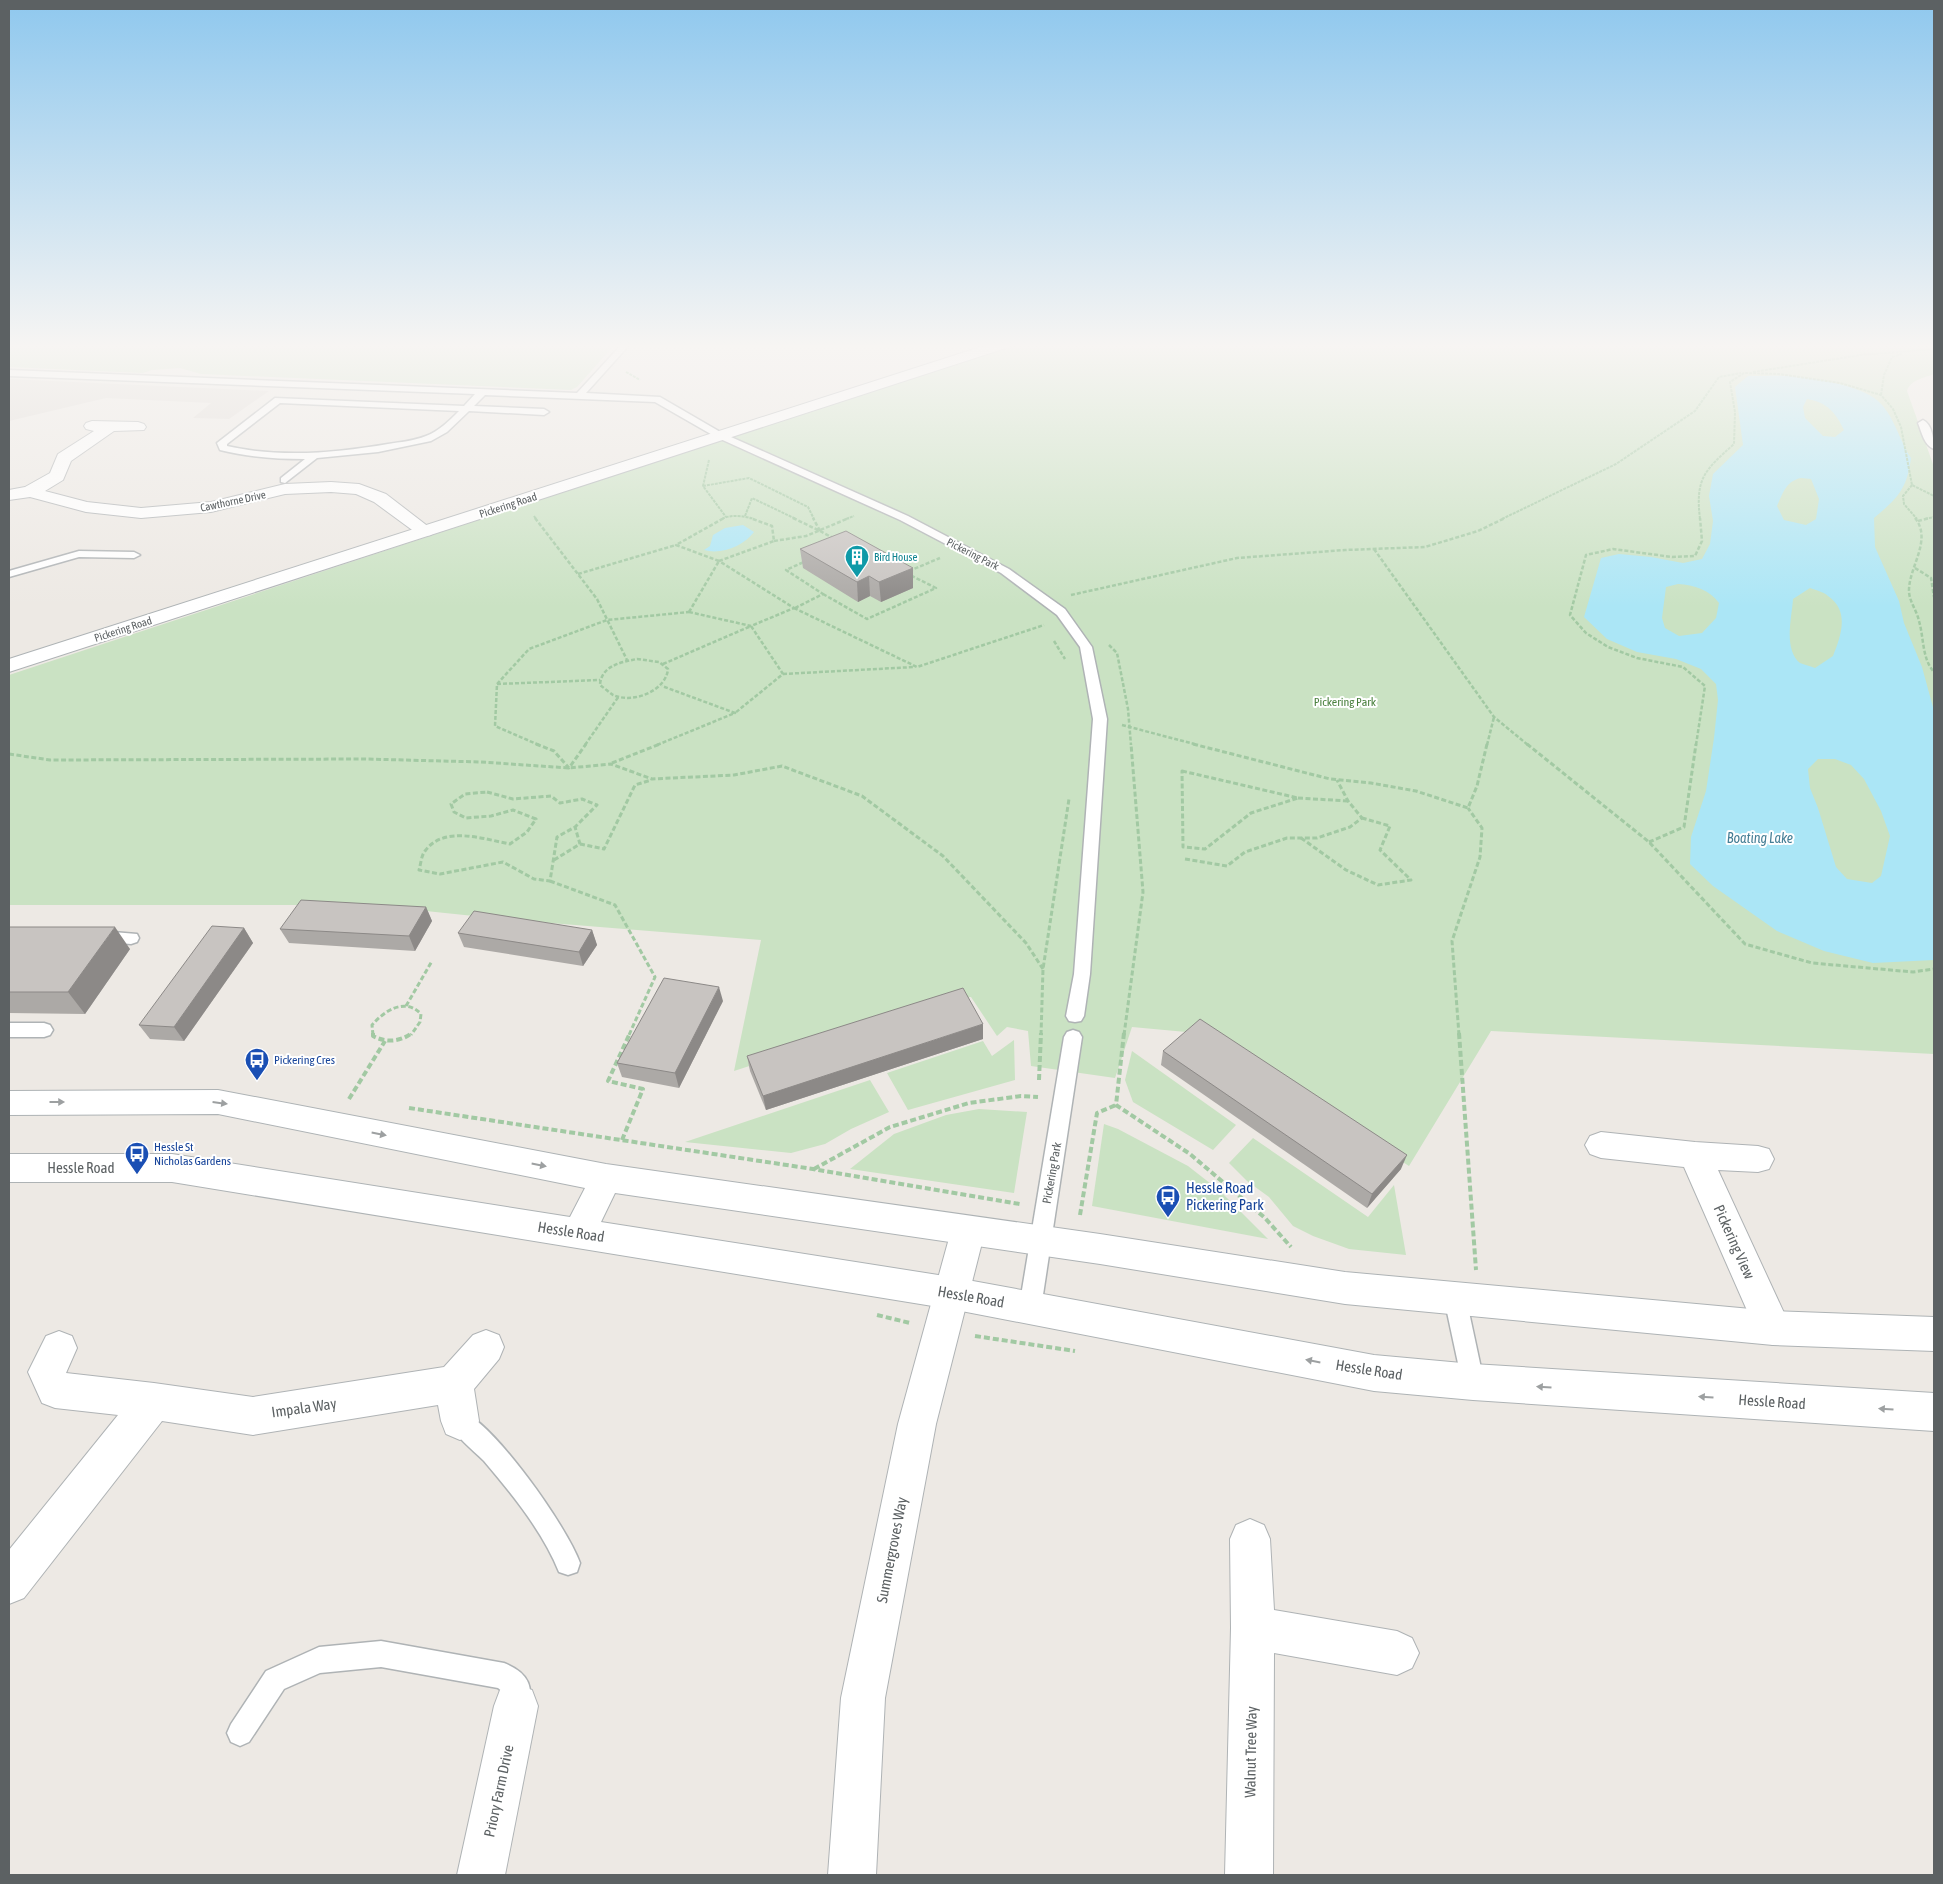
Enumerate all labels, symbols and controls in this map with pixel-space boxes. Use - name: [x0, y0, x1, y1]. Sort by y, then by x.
- street label: Cawthorne Drive: [199, 488, 267, 514]
- street label: Pickering Road: [478, 490, 538, 520]
- street label: Pickering Park: [945, 536, 1001, 572]
- building icon: Bird House: [844, 544, 870, 578]
- place label: Bird House: [874, 551, 917, 563]
- street label: Pickering Road: [93, 614, 153, 644]
- park label: Pickering Park: [1314, 695, 1377, 709]
- water label: Boating Lake: [1727, 830, 1793, 846]
- bus stop icon: Pickering Cres: [244, 1047, 270, 1081]
- place label: Pickering Cres: [274, 1053, 335, 1067]
- one-way arrow: [50, 1098, 66, 1106]
- one-way arrow: [212, 1099, 228, 1107]
- one-way arrow: [372, 1130, 388, 1138]
- place label: Hessle St Nicholas Gardens: [154, 1140, 231, 1168]
- street label: Pickering Park: [1040, 1140, 1064, 1205]
- bus stop icon: Hessle St Nicholas Gardens: [124, 1141, 150, 1175]
- street label: Hessle Road: [47, 1159, 115, 1176]
- one-way arrow: [531, 1161, 547, 1169]
- place label: Hessle Road Pickering Park: [1186, 1179, 1264, 1213]
- bus stop icon: Hessle Road Pickering Park: [1155, 1184, 1181, 1218]
- street label: Pickering View: [1711, 1202, 1758, 1281]
- street label: Hessle Road: [536, 1218, 606, 1245]
- street label: Hessle Road: [936, 1282, 1006, 1311]
- street label: Hessle Road: [1334, 1356, 1404, 1383]
- one-way arrow: [1305, 1357, 1321, 1365]
- one-way arrow: [1536, 1383, 1552, 1391]
- street label: Hessle Road: [1738, 1391, 1806, 1412]
- one-way arrow: [1698, 1393, 1714, 1401]
- street label: Impala Way: [270, 1395, 337, 1420]
- one-way arrow: [1877, 1405, 1893, 1413]
- street label: Summergroves Way: [873, 1496, 910, 1604]
- street label: Walnut Tree Way: [1241, 1706, 1260, 1798]
- street label: Priory Farm Drive: [480, 1743, 517, 1839]

